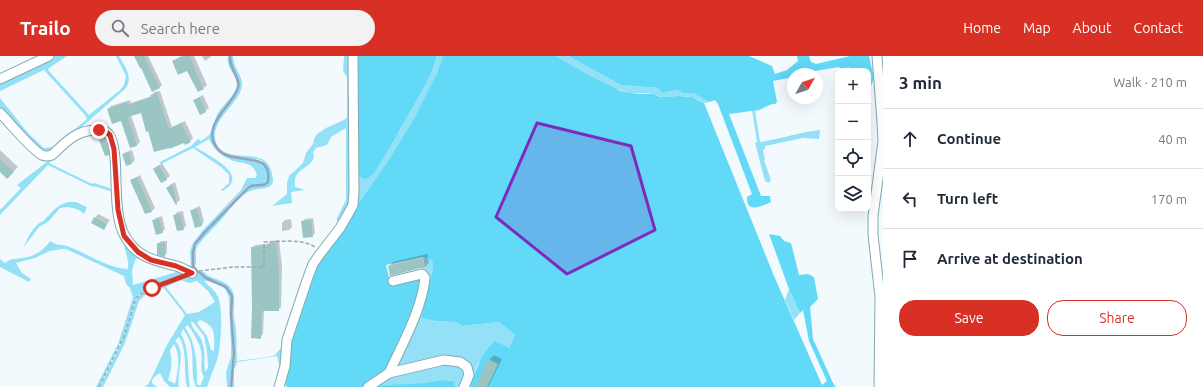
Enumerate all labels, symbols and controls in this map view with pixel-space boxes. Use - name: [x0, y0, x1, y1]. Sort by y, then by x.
- search box: [95, 10, 375, 46]
- text: Trailo: [20, 17, 71, 39]
- icon: search: [109, 17, 131, 39]
- text: Search here: [141, 20, 220, 37]
- text: Home: [963, 20, 1001, 36]
- text: Map: [1023, 20, 1051, 36]
- text: About: [1073, 20, 1112, 36]
- text: Contact: [1134, 20, 1183, 36]
- north arrow: [787, 68, 823, 104]
- map controls: [835, 68, 871, 212]
- button: +: [835, 68, 871, 104]
- text: 3 min: [899, 73, 942, 92]
- text: Walk · 210 m: [1113, 75, 1187, 89]
- button: −: [835, 104, 871, 140]
- route end: [90, 121, 108, 139]
- icon: ahead: [899, 128, 921, 150]
- text: Continue: [937, 130, 1001, 147]
- text: 40 m: [1158, 132, 1187, 146]
- button: locate: [835, 140, 871, 176]
- button: layers: [835, 176, 871, 212]
- icon: left: [899, 188, 921, 210]
- text: Turn left: [937, 190, 998, 207]
- text: 170 m: [1151, 192, 1187, 206]
- icon: arrive: [899, 248, 921, 270]
- text: Arrive at destination: [937, 250, 1083, 267]
- route start: [143, 279, 161, 297]
- button: Save: [899, 300, 1039, 336]
- button: Share: [1047, 300, 1187, 336]

